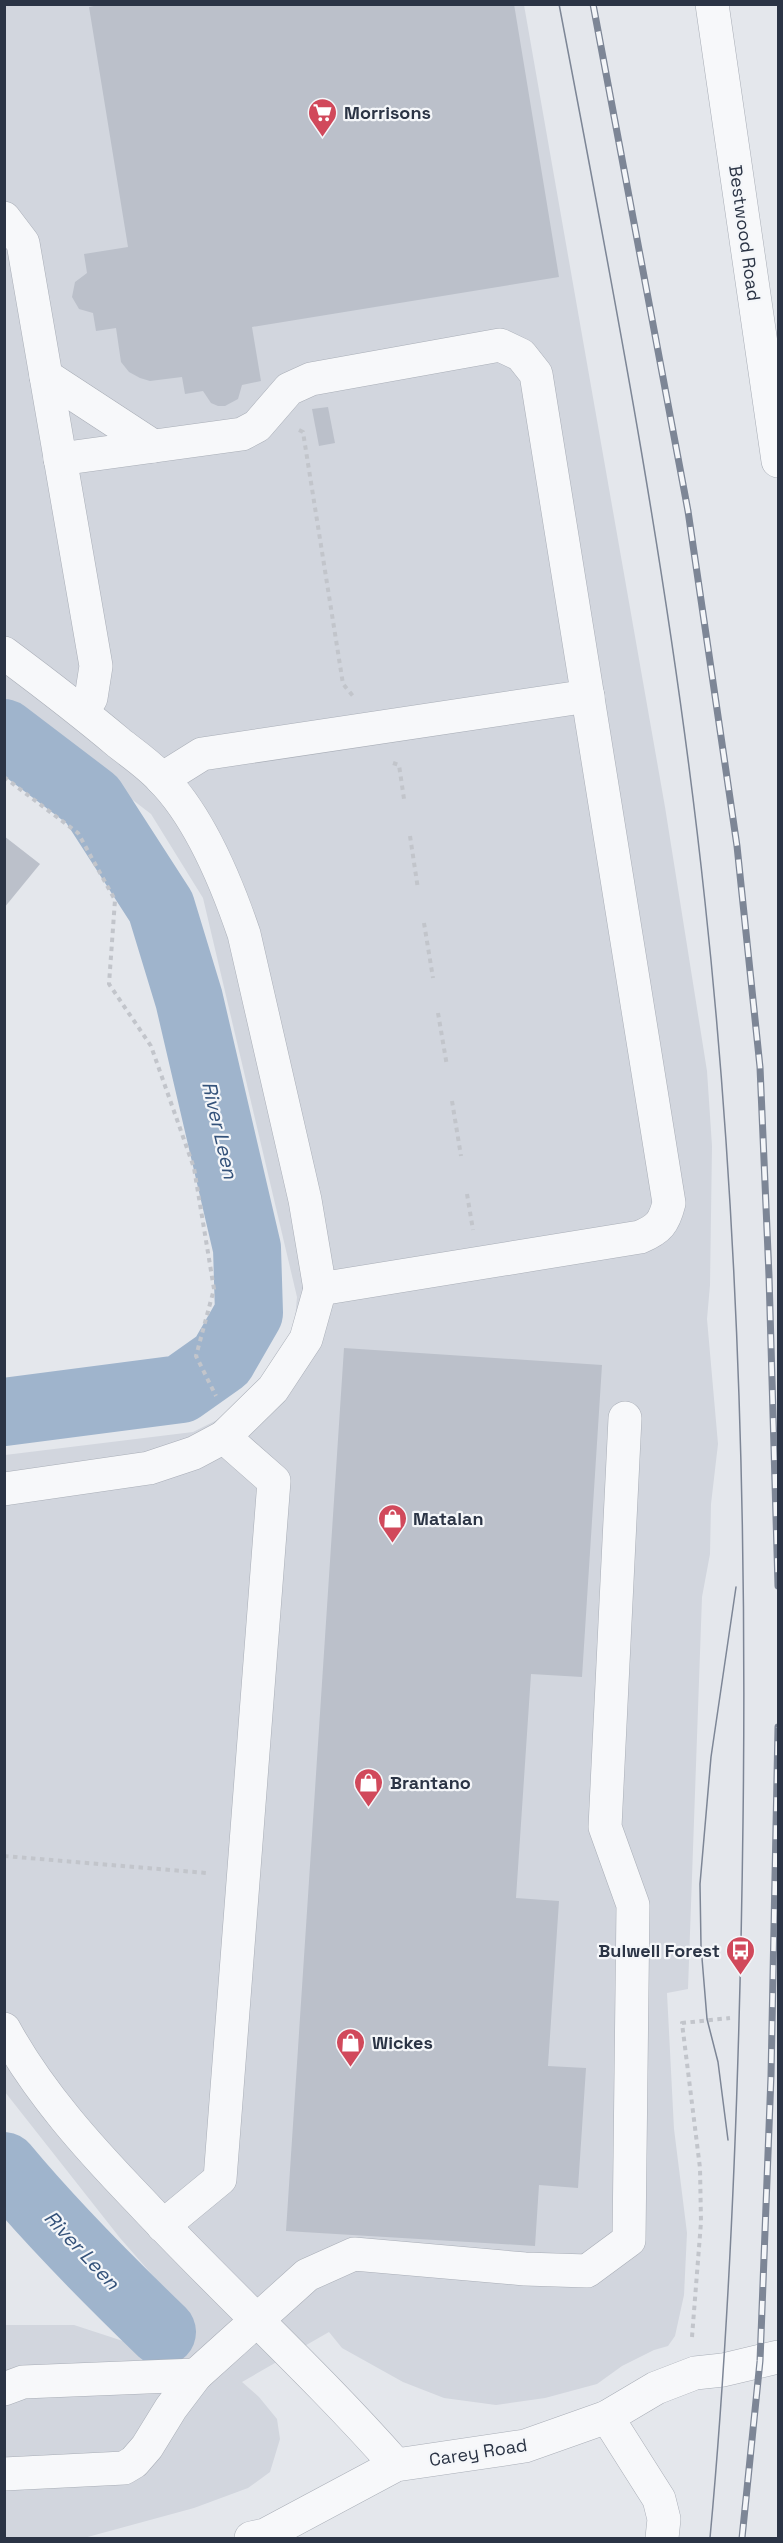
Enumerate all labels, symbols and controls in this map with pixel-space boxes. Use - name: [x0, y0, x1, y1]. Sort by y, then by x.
- supermarket icon: Morrisons: [307, 96, 339, 138]
- place label: Morrisons: [344, 101, 431, 124]
- street label: Bestwood Road: [724, 164, 766, 302]
- water label: River Leen: [196, 1079, 244, 1182]
- shop icon: Matalan: [376, 1502, 408, 1544]
- place label: Matalan: [413, 1507, 484, 1530]
- shop icon: Brantano: [353, 1766, 385, 1808]
- place label: Brantano: [390, 1771, 471, 1794]
- bus stop icon: Bulwell Forest: [725, 1934, 757, 1976]
- place label: Bulwell Forest: [598, 1939, 720, 1962]
- shop icon: Wickes: [335, 2026, 367, 2068]
- place label: Wickes: [372, 2031, 433, 2054]
- water label: River Leen: [39, 2205, 126, 2296]
- street label: Carey Road: [427, 2433, 529, 2471]

